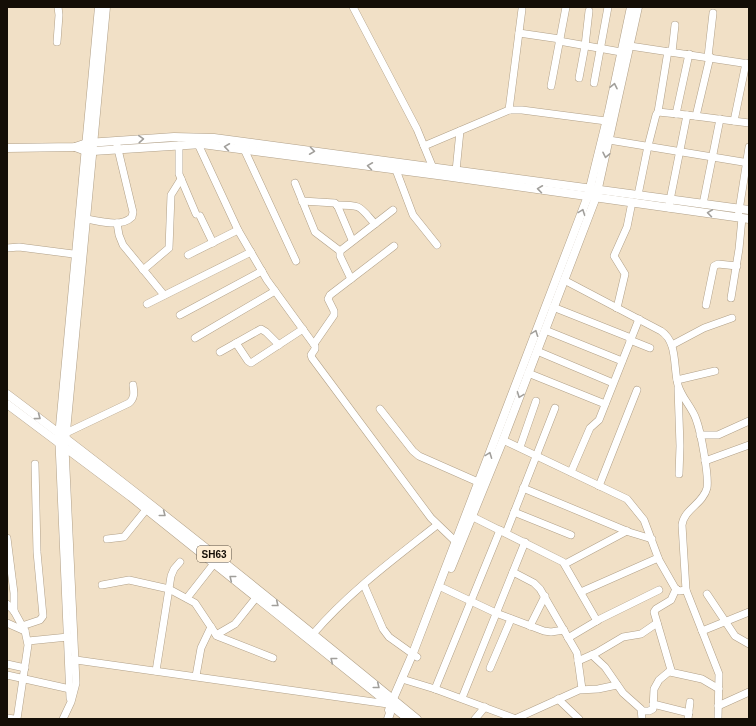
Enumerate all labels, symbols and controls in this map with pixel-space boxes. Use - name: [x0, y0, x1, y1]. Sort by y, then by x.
- one-way arrow: [609, 83, 617, 89]
- one-way arrow: [138, 135, 144, 144]
- one-way arrow: [224, 143, 230, 152]
- one-way arrow: [309, 146, 315, 155]
- one-way arrow: [603, 151, 611, 158]
- one-way arrow: [367, 162, 373, 171]
- one-way arrow: [537, 185, 543, 194]
- one-way arrow: [578, 209, 586, 216]
- one-way arrow: [707, 209, 713, 218]
- one-way arrow: [530, 330, 539, 337]
- one-way arrow: [516, 392, 524, 399]
- one-way arrow: [34, 413, 41, 420]
- one-way arrow: [484, 451, 492, 458]
- one-way arrow: [158, 510, 165, 517]
- road number: SH63: [197, 546, 231, 562]
- one-way arrow: [230, 576, 237, 583]
- one-way arrow: [271, 599, 278, 606]
- one-way arrow: [331, 657, 338, 664]
- one-way arrow: [372, 681, 379, 688]

